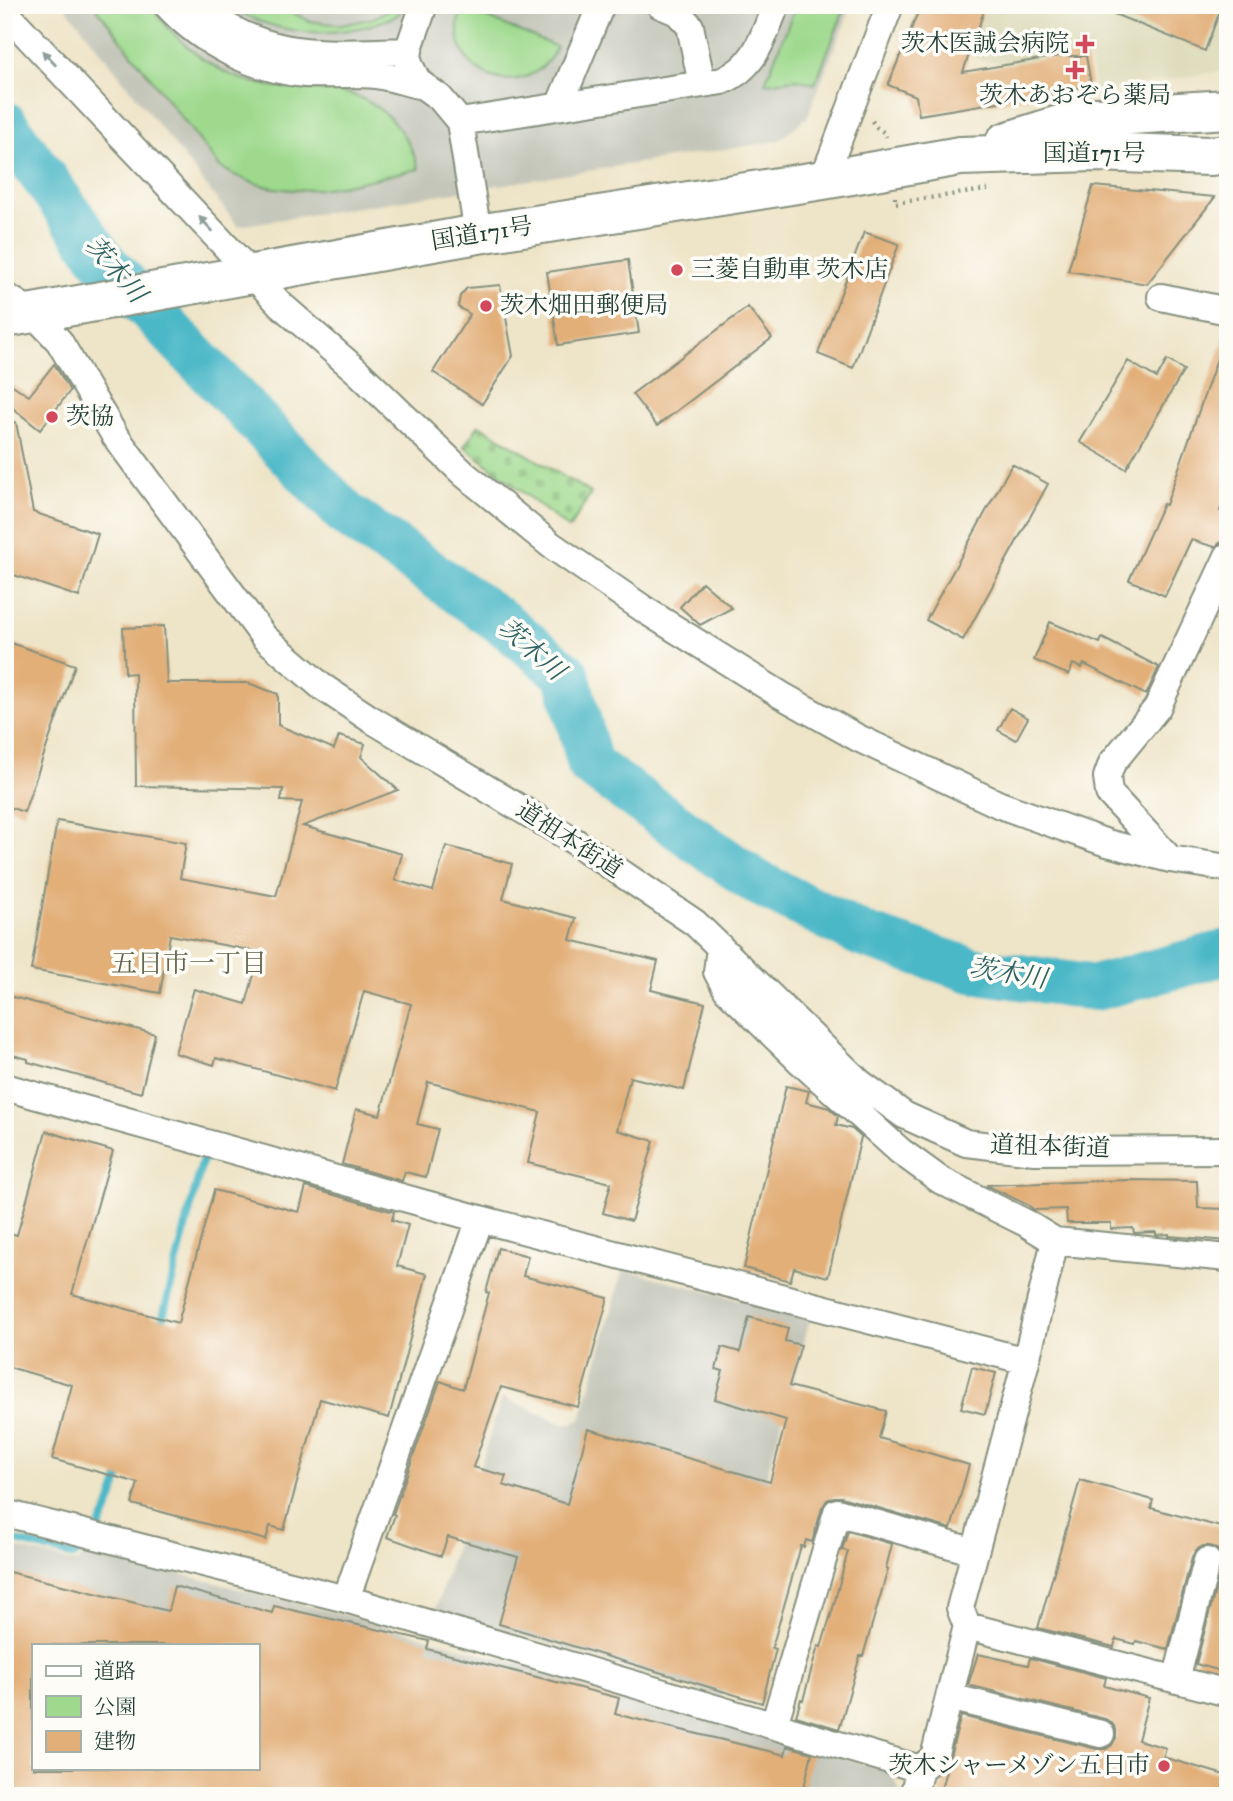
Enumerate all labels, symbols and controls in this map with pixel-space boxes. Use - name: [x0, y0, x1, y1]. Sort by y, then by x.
- place label: 茨木医誠会病院: [901, 29, 1069, 59]
- marker: 茨木医誠会病院: [1075, 34, 1095, 54]
- one-way arrow: [42, 50, 58, 67]
- marker: 茨木あおぞら薬局: [1067, 62, 1083, 78]
- place label: 茨木あおぞら薬局: [979, 81, 1171, 111]
- street label: 国道171号: [1043, 139, 1145, 169]
- street label: 国道171号: [429, 211, 535, 257]
- one-way arrow: [198, 216, 214, 233]
- water label: 茨木川: [77, 230, 155, 313]
- place label: 三菱自動車 茨木店: [691, 255, 888, 285]
- marker: 三菱自動車 茨木店: [669, 262, 685, 278]
- place label: 茨木畑田郵便局: [500, 291, 668, 321]
- marker: 茨木畑田郵便局: [478, 298, 494, 314]
- place label: 茨協: [66, 402, 114, 432]
- marker: 茨協: [44, 409, 60, 425]
- water label: 茨木川: [491, 612, 574, 690]
- street label: 道祖本街道: [511, 795, 627, 885]
- district label: 五日市一丁目: [111, 948, 267, 981]
- water label: 茨木川: [967, 952, 1052, 997]
- street label: 道祖本街道: [990, 1130, 1110, 1164]
- legend: [32, 1644, 259, 1770]
- text: 道路: [94, 1659, 136, 1685]
- text: 公園: [94, 1695, 136, 1721]
- text: 建物: [94, 1729, 136, 1755]
- place label: 茨木シャーメゾン五日市: [888, 1751, 1150, 1781]
- marker: 茨木シャーメゾン五日市: [1156, 1758, 1172, 1774]

